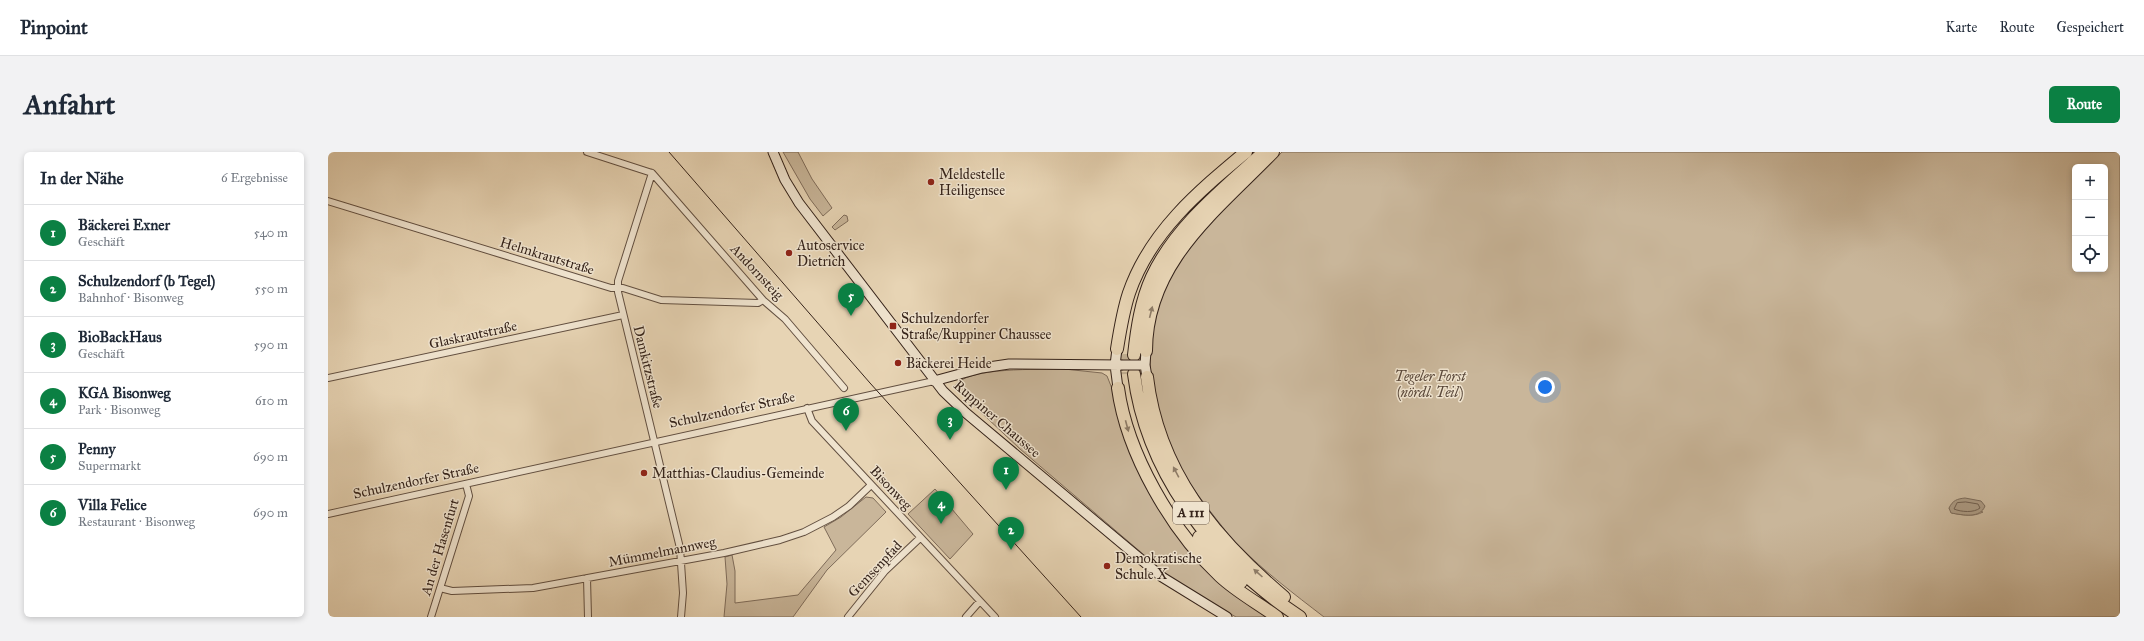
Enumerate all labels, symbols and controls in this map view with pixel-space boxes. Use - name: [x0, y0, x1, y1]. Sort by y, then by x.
- text: Pinpoint: [20, 16, 88, 39]
- text: Karte: [1945, 19, 1977, 36]
- text: Route: [1999, 19, 2035, 36]
- text: Gespeichert: [2057, 19, 2124, 36]
- button: Route: [2049, 86, 2120, 123]
- text: Anfahrt: [24, 87, 115, 122]
- map controls: [2072, 164, 2108, 272]
- button: +: [2072, 164, 2108, 200]
- place label: Meldestelle Heiligensee: [939, 166, 1005, 199]
- text: In der Nähe: [40, 168, 124, 189]
- text: 6 Ergebnisse: [221, 170, 288, 186]
- marker: Meldestelle Heiligensee: [926, 177, 936, 187]
- button: −: [2072, 200, 2108, 236]
- text: Bäckerei Exner: [78, 216, 170, 234]
- text: 1: [50, 225, 56, 241]
- text: 540 m: [254, 225, 288, 241]
- text: Geschäft: [78, 234, 125, 250]
- street label: Helmkrautstraße: [498, 234, 596, 278]
- button: locate: [2072, 236, 2108, 272]
- place label: Autoservice Dietrich: [796, 237, 865, 270]
- street label: Andornsteig: [726, 240, 787, 304]
- marker: Autoservice Dietrich: [784, 248, 794, 258]
- text: Schulzendorf (b Tegel): [78, 272, 215, 290]
- text: 2: [50, 281, 56, 297]
- text: 550 m: [255, 281, 288, 297]
- pin: 5: [838, 283, 864, 316]
- text: Bahnhof · Bisonweg: [78, 290, 183, 306]
- one-way arrow: [1148, 306, 1154, 318]
- place label: Schulzendorfer Straße/Ruppiner Chaussee: [901, 310, 1051, 343]
- street label: Glaskrautstraße: [428, 317, 519, 353]
- marker: Schulzendorfer Straße/Ruppiner Chaussee: [888, 321, 898, 331]
- street label: Damkitzstraße: [630, 324, 667, 410]
- text: BioBackHaus: [78, 328, 162, 346]
- text: 3: [50, 337, 56, 353]
- text: 590 m: [254, 337, 288, 353]
- text: Geschäft: [78, 346, 125, 362]
- place label: Bäckerei Heide: [906, 355, 992, 372]
- marker: Bäckerei Heide: [893, 358, 903, 368]
- park label: Tegeler Forst (nördl. Teil): [1394, 368, 1467, 402]
- street label: Ruppiner Chaussee: [950, 377, 1044, 461]
- your location: [1535, 377, 1555, 397]
- text: KGA Bisonweg: [78, 384, 170, 402]
- street label: Schulzendorfer Straße: [668, 388, 797, 432]
- text: 4: [49, 393, 57, 409]
- text: 610 m: [255, 393, 288, 409]
- pin: 6: [833, 398, 859, 431]
- text: Park · Bisonweg: [78, 402, 160, 418]
- pin: 3: [937, 407, 963, 440]
- one-way arrow: [1124, 420, 1130, 432]
- text: Penny: [78, 440, 115, 458]
- text: 5: [50, 449, 56, 465]
- text: 690 m: [253, 449, 288, 465]
- pin: 1: [993, 457, 1019, 490]
- text: Supermarkt: [78, 458, 141, 474]
- street label: Schulzendorfer Straße: [352, 459, 481, 503]
- street label: Bisonweg: [866, 462, 916, 514]
- place label: Matthias-Claudius-Gemeinde: [652, 465, 825, 482]
- one-way arrow: [1173, 467, 1180, 478]
- marker: Matthias-Claudius-Gemeinde: [639, 468, 649, 478]
- pin: 4: [928, 491, 954, 524]
- text: Villa Felice: [78, 496, 147, 514]
- street label: An der Hasenfurt: [417, 497, 463, 598]
- road number: A 111: [1173, 502, 1209, 524]
- text: 6: [50, 505, 56, 521]
- text: 690 m: [253, 505, 288, 521]
- text: Restaurant · Bisonweg: [78, 514, 195, 530]
- pin: 2: [998, 517, 1024, 550]
- street label: Mümmelmannweg: [607, 533, 718, 571]
- street label: Gemsenpfad: [845, 537, 905, 601]
- place label: Demokratische Schule X: [1115, 550, 1202, 583]
- marker: Demokratische Schule X: [1102, 561, 1112, 571]
- one-way arrow: [1253, 569, 1262, 578]

